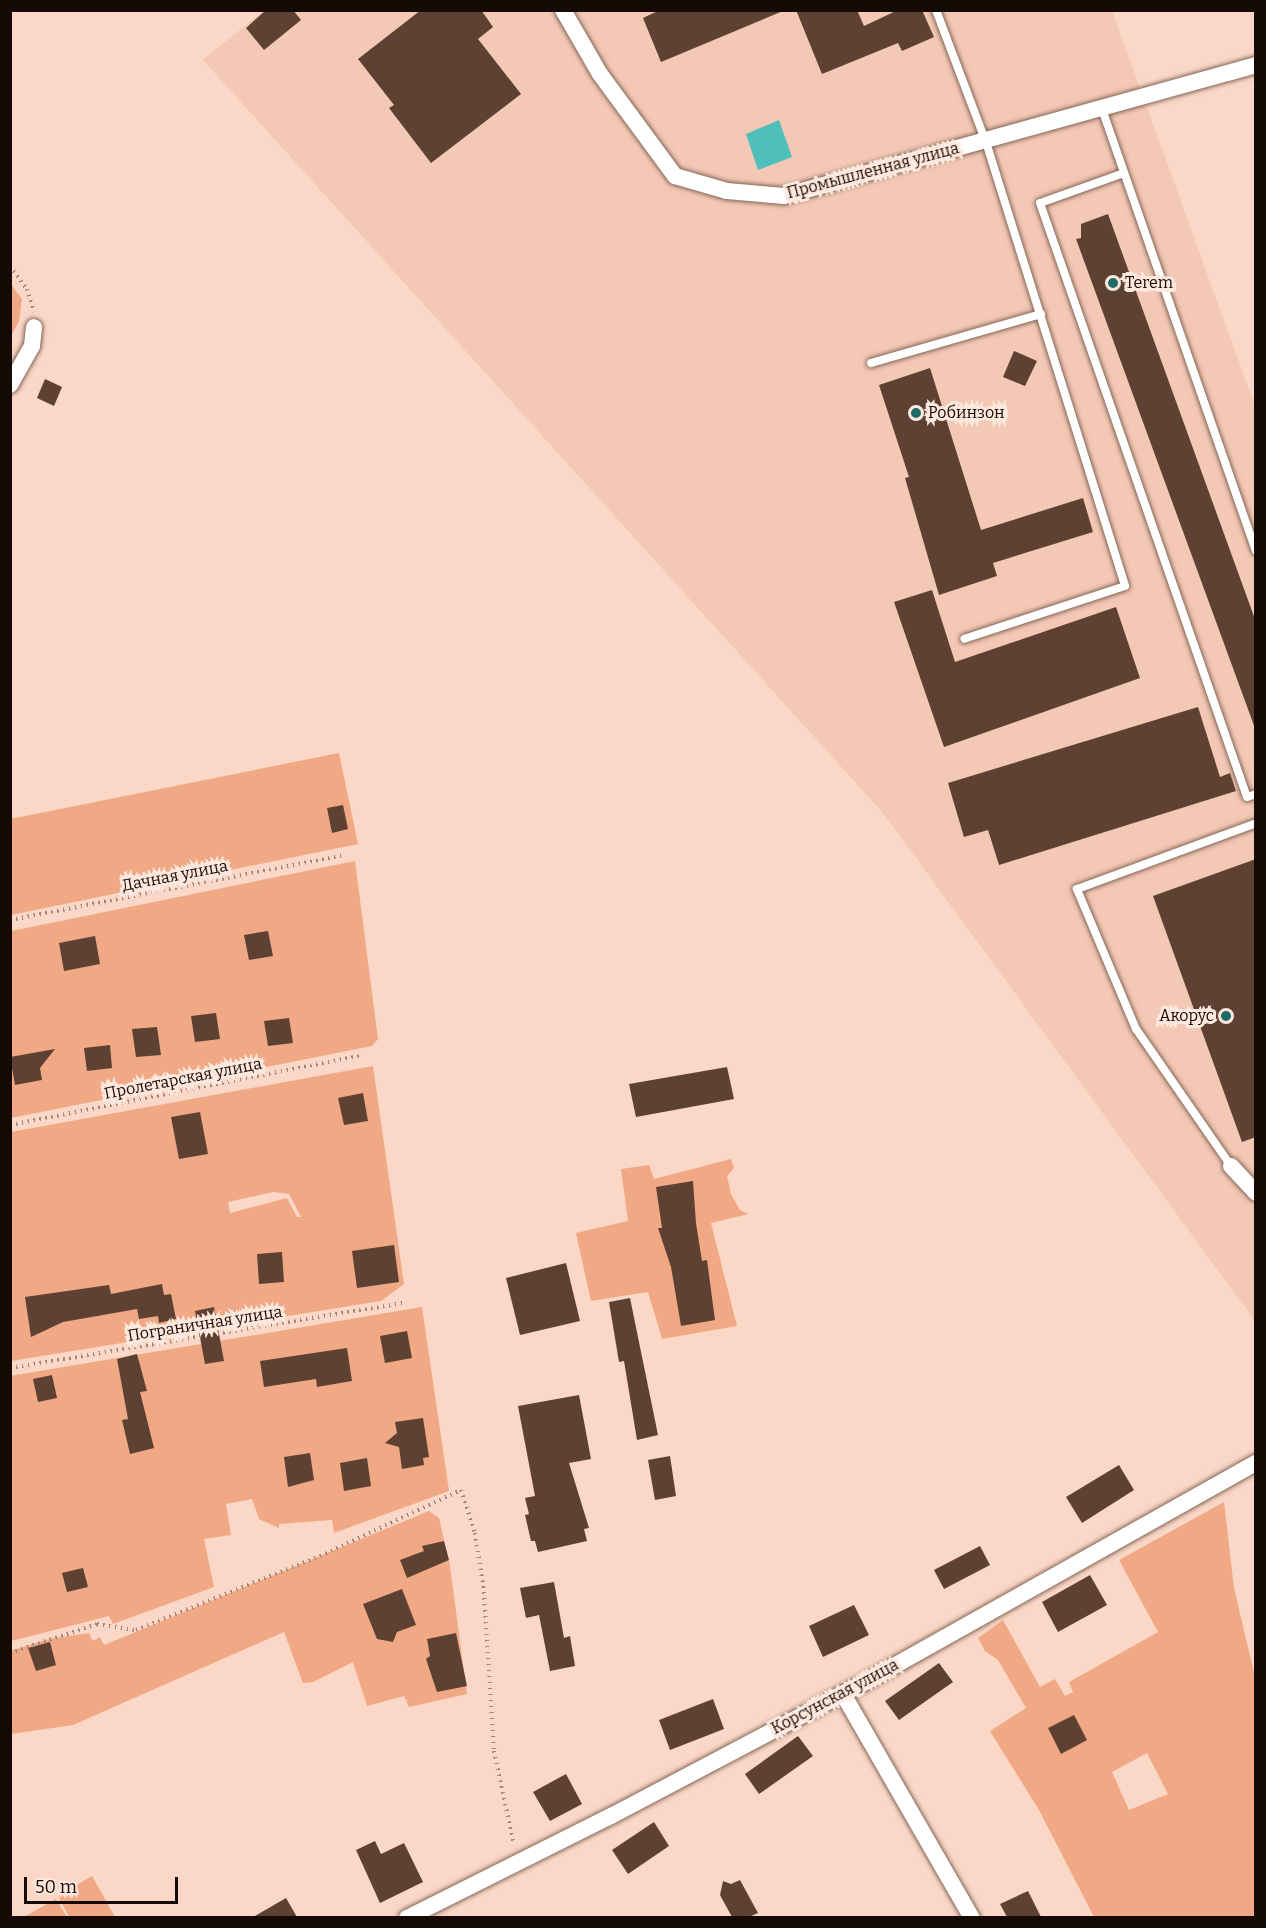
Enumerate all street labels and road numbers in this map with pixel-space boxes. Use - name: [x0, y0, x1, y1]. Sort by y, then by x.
- street label: Промышленная улица: [785, 139, 961, 203]
- street label: Дачная улица: [121, 856, 229, 896]
- street label: Пролетарская улица: [103, 1054, 263, 1104]
- street label: Пограничная улица: [126, 1302, 284, 1346]
- street label: Корсунская улица: [768, 1655, 902, 1739]

